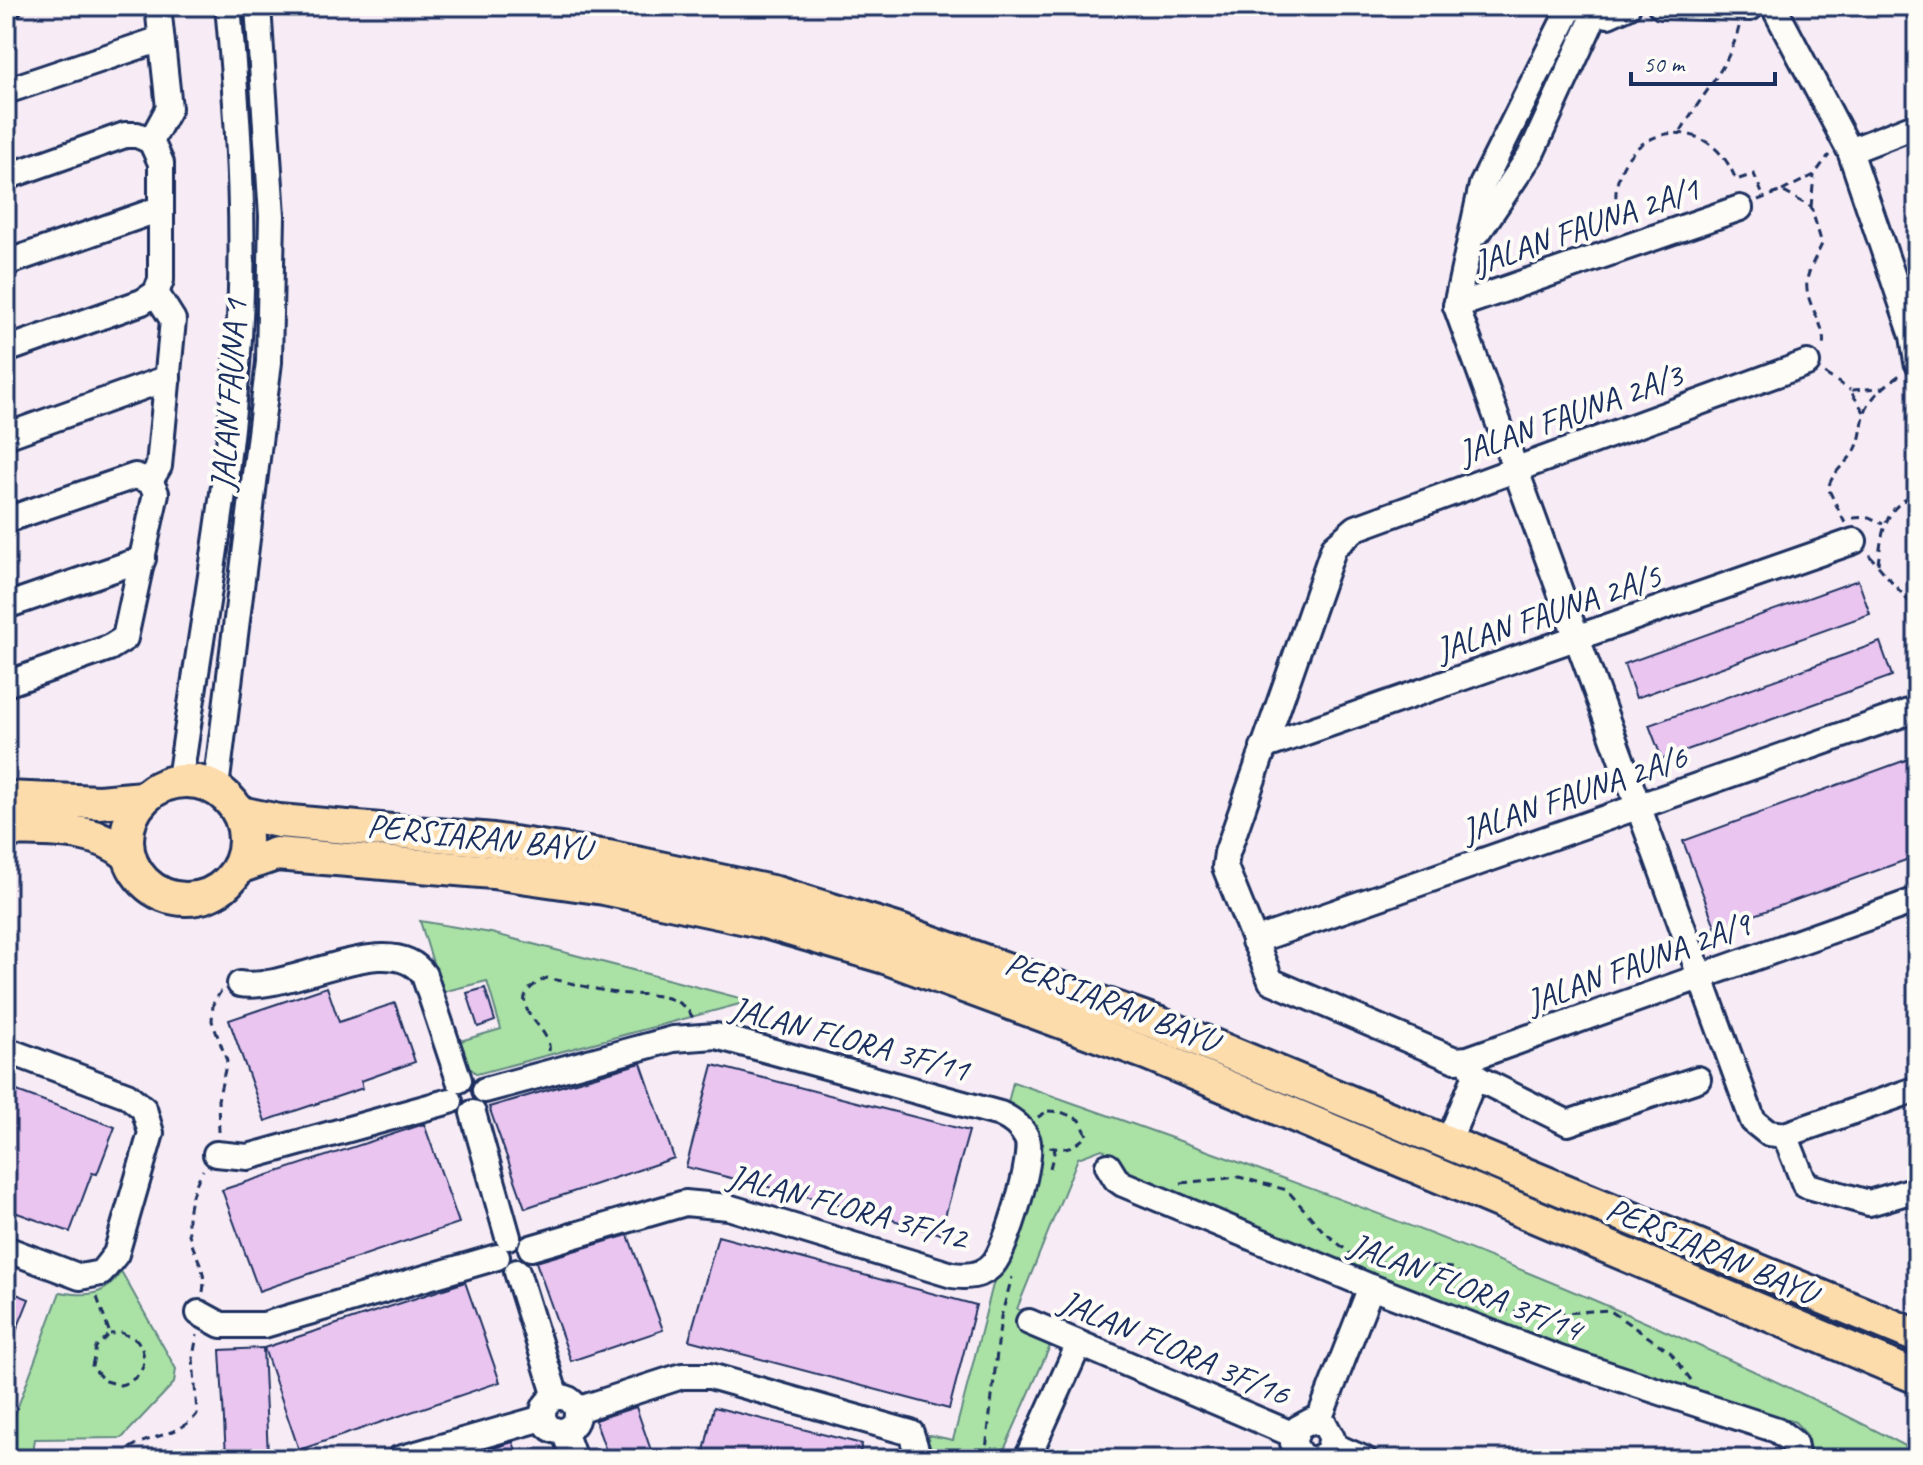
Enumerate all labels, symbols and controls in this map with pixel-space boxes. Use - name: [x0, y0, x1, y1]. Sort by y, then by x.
- scale bar: [1631, 36, 1775, 86]
- text: 50 m: [1643, 49, 1686, 79]
- street label: JALAN FAUNA 2A/1: [1466, 166, 1706, 285]
- street label: JALAN FAUNA 1: [200, 296, 257, 494]
- street label: JALAN FAUNA 2A/3: [1450, 352, 1691, 475]
- street label: JALAN FAUNA 2A/5: [1428, 553, 1668, 672]
- street label: JALAN FAUNA 2A/6: [1454, 734, 1694, 853]
- street label: PERSIARAN BAYU: [365, 803, 598, 870]
- street label: JALAN FAUNA 2A/9: [1518, 901, 1759, 1024]
- street label: PERSIARAN BAYU: [999, 941, 1230, 1064]
- street label: JALAN FLORA 3F/11: [724, 985, 976, 1091]
- street label: JALAN FLORA 3F/12: [722, 1153, 975, 1260]
- street label: PERSIARAN BAYU: [1600, 1187, 1829, 1316]
- street label: JALAN FLORA 3F/14: [1342, 1222, 1592, 1352]
- street label: JALAN FLORA 3F/16: [1052, 1279, 1298, 1416]

